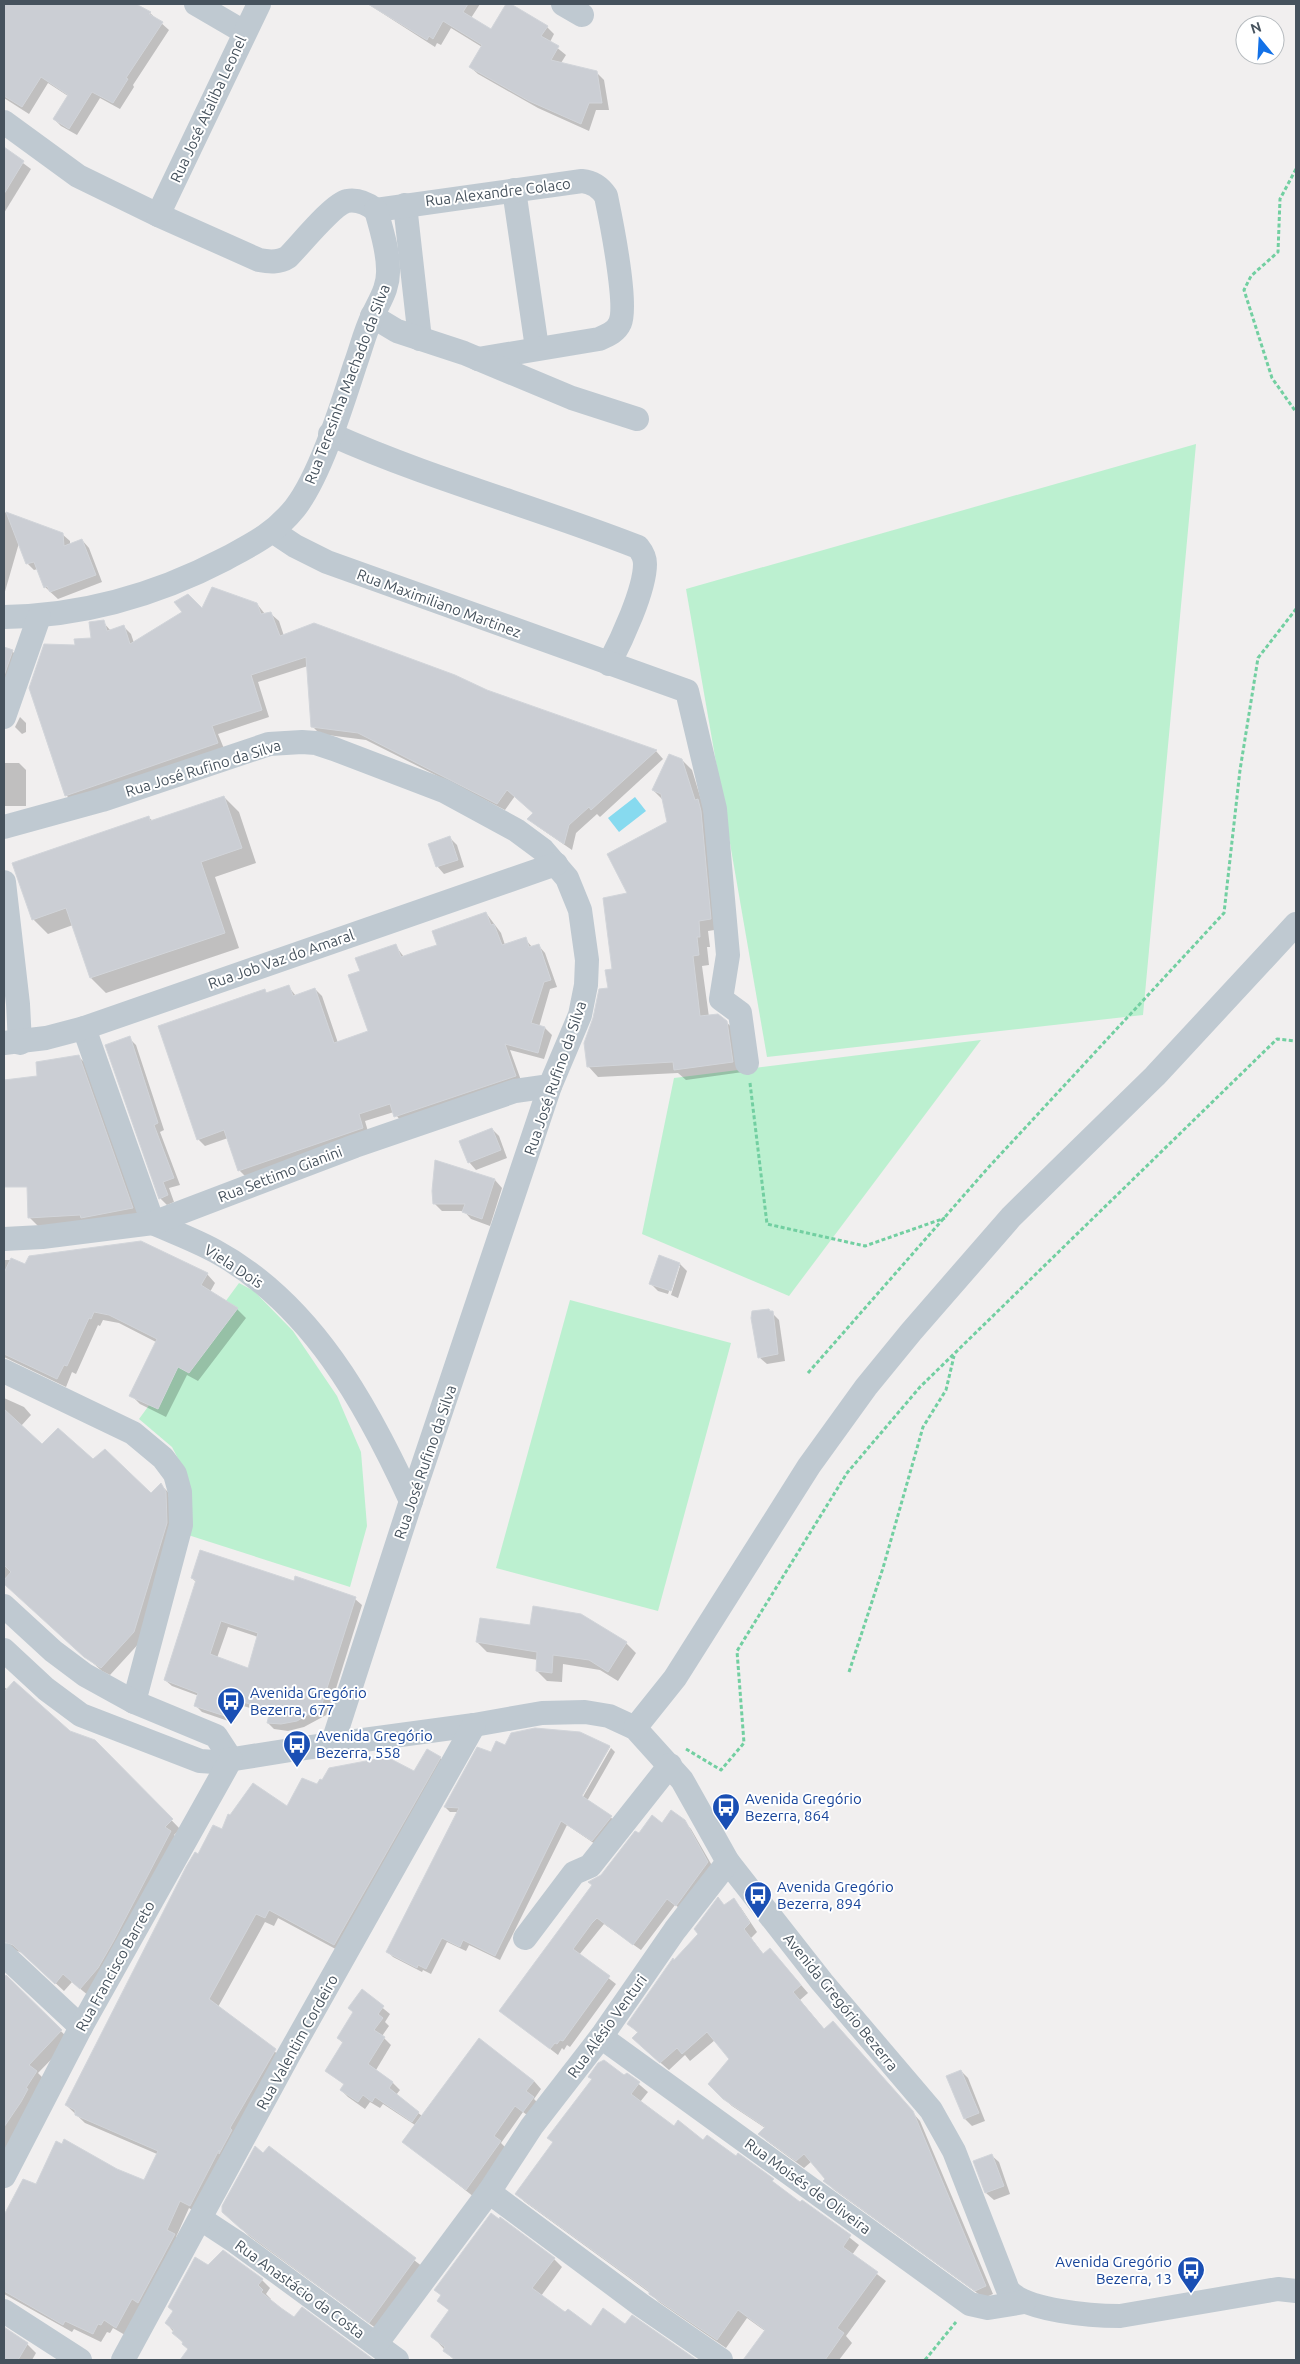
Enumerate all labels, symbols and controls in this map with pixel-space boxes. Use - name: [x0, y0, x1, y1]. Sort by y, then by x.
- north arrow: [1235, 15, 1285, 65]
- text: N: [1249, 18, 1263, 37]
- street label: Rua José Ataliba Leonel: [167, 33, 249, 185]
- street label: Rua Alexandre Colaco: [424, 175, 572, 209]
- street label: Rua Teresinha Machado da Silva: [301, 282, 393, 486]
- street label: Rua Maximiliano Martinez: [355, 565, 523, 641]
- street label: Rua José Rufino da Silva: [123, 736, 283, 800]
- street label: Rua Job Vaz do Amaral: [206, 926, 356, 992]
- street label: Rua José Rufino da Silva: [521, 999, 589, 1157]
- street label: Rua Settimo Gianini: [216, 1142, 344, 1206]
- street label: Viela Dois: [201, 1241, 267, 1291]
- street label: Rua José Rufino da Silva: [391, 1383, 459, 1541]
- place label: Avenida Gregório Bezerra, 677: [250, 1684, 367, 1718]
- bus stop icon: Avenida Gregório Bezerra, 677: [216, 1686, 246, 1725]
- place label: Avenida Gregório Bezerra, 558: [316, 1727, 433, 1761]
- bus stop icon: Avenida Gregório Bezerra, 558: [282, 1729, 312, 1768]
- place label: Avenida Gregório Bezerra, 864: [745, 1790, 862, 1824]
- bus stop icon: Avenida Gregório Bezerra, 864: [711, 1792, 741, 1831]
- place label: Avenida Gregório Bezerra, 894: [777, 1878, 894, 1912]
- bus stop icon: Avenida Gregório Bezerra, 894: [743, 1880, 773, 1919]
- street label: Rua Francisco Barreto: [72, 1898, 158, 2034]
- street label: Avenida Gregório Bezerra: [780, 1930, 902, 2074]
- street label: Rua Alésio Venturi: [564, 1971, 650, 2081]
- street label: Rua Valentim Cordeiro: [253, 1972, 341, 2112]
- street label: Rua Moisés de Oliveira: [742, 2135, 874, 2237]
- street label: Rua Anastácio da Costa: [232, 2236, 368, 2342]
- place label: Avenida Gregório Bezerra, 13: [1055, 2253, 1172, 2287]
- bus stop icon: Avenida Gregório Bezerra, 13: [1176, 2255, 1206, 2294]

